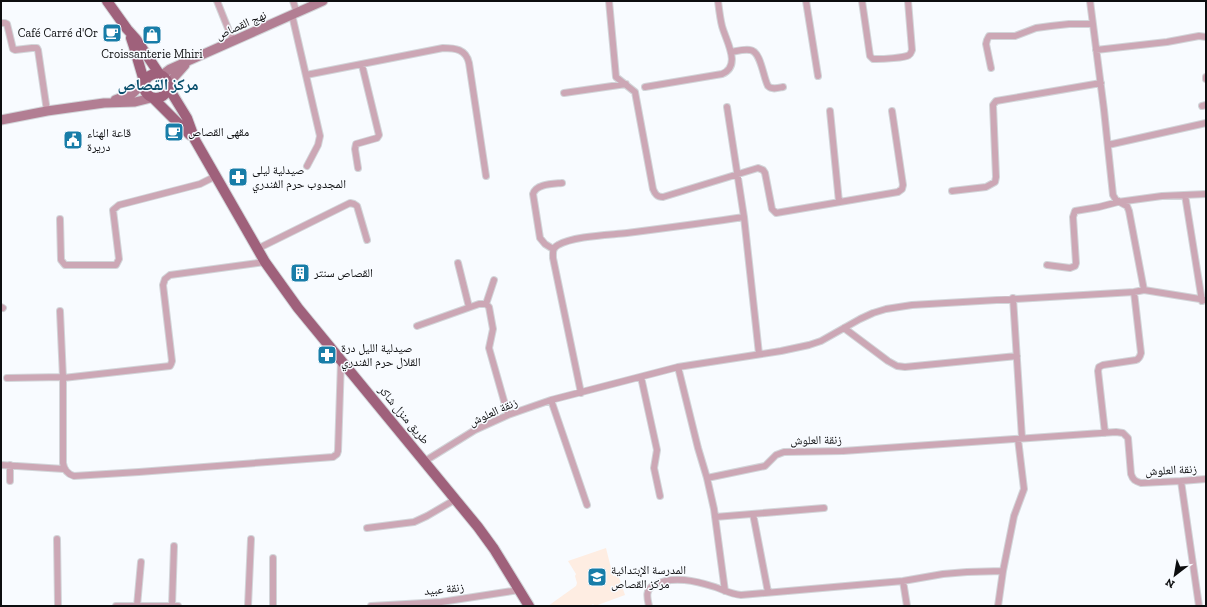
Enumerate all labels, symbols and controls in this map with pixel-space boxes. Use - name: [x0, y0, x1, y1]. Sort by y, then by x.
- street label: نهج القصاص: [213, 8, 269, 42]
- cafe icon: Café Carré d'Or: [101, 22, 123, 44]
- shop icon: Croissanterie Mhiri: [141, 24, 163, 46]
- place label: Café Carré d'Or: [18, 26, 98, 40]
- place label: Croissanterie Mhiri: [101, 47, 203, 61]
- district label: مركز القصاص: [117, 75, 199, 94]
- cafe icon: مقهى القصاص: [163, 121, 185, 143]
- place label: مقهى القصاص: [188, 125, 249, 139]
- place label: قاعة الهناء دريرة: [87, 126, 131, 154]
- public building icon: قاعة الهناء دريرة: [62, 129, 84, 151]
- place label: صيدلية ليلى المجدوب حرم الفندري: [252, 163, 346, 194]
- pharmacy icon: صيدلية ليلى المجدوب حرم الفندري: [227, 166, 249, 188]
- building icon: القصاص سنتر: [289, 262, 311, 284]
- place label: القصاص سنتر: [313, 266, 373, 280]
- place label: صيدلية الليل درة القلال حرم الفندري: [341, 341, 421, 372]
- pharmacy icon: صيدلية الليل درة القلال حرم الفندري: [316, 344, 338, 366]
- street label: طريق منزل شاكر: [375, 382, 432, 447]
- street label: زنقة العلوش: [466, 395, 520, 429]
- street label: زنقة العلوش: [790, 433, 842, 447]
- street label: زنقة العلوش: [1145, 462, 1198, 478]
- north arrow: [1155, 555, 1195, 595]
- place label: المدرسة الإبتدائية مركز القصاص: [611, 563, 686, 591]
- school or university icon: المدرسة الإبتدائية مركز القصاص: [586, 566, 608, 588]
- text: N: [1163, 575, 1177, 591]
- street label: زنقة عبيد: [423, 580, 465, 598]

